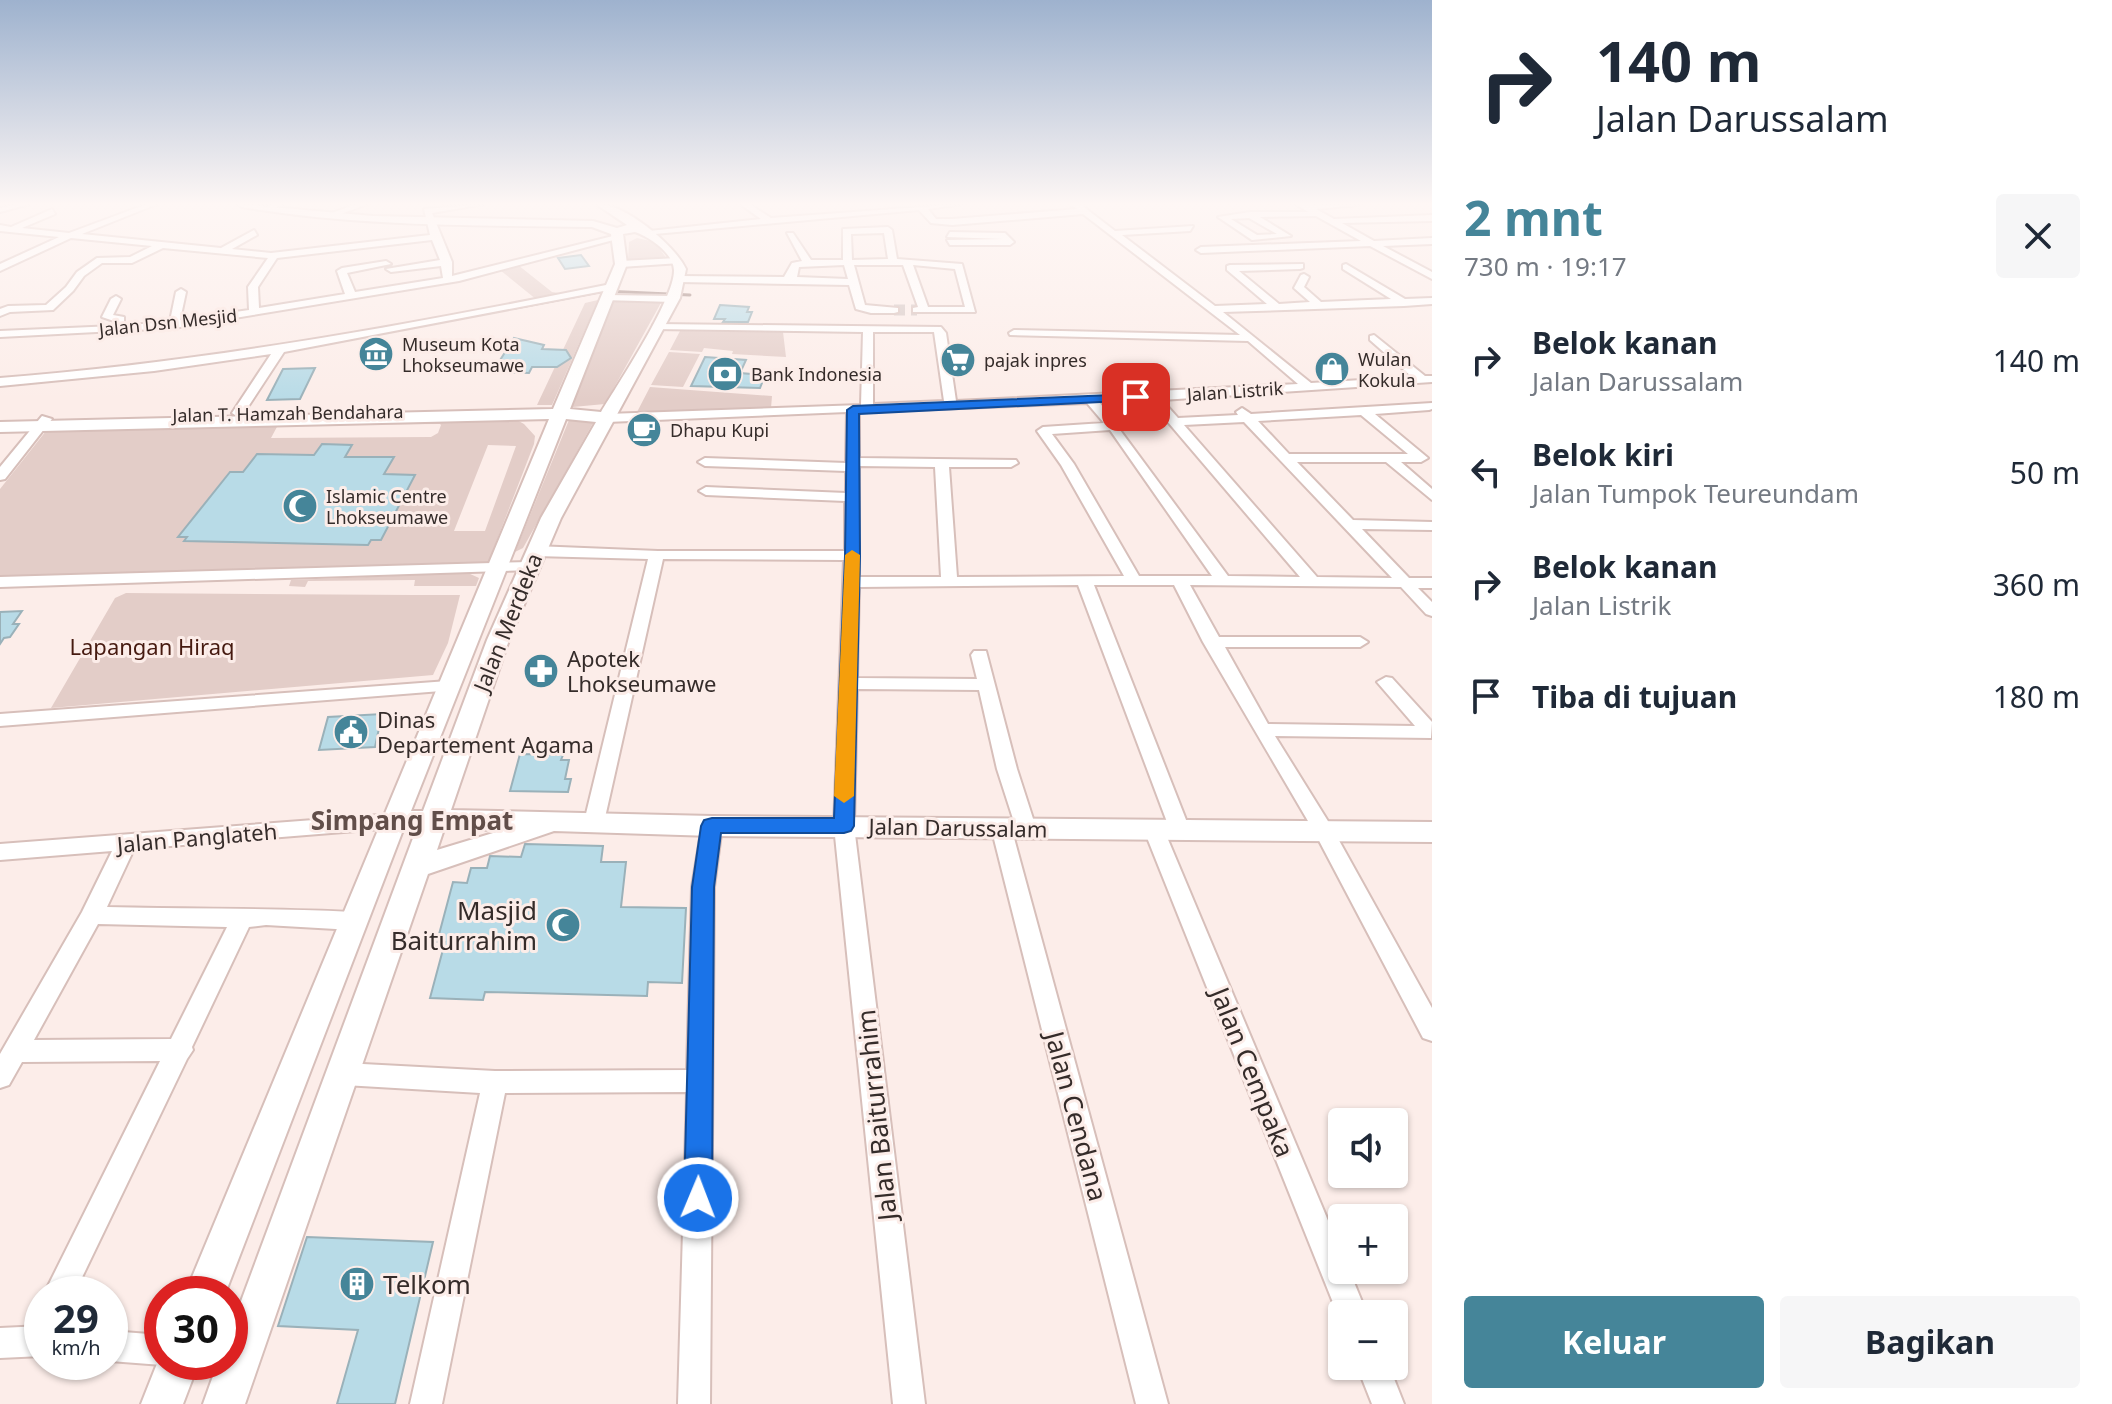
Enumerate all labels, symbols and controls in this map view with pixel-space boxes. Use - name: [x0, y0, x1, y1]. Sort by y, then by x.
- text: 140 m: [1596, 22, 1761, 98]
- icon: right: [1464, 32, 1568, 136]
- text: Jalan Darussalam: [1596, 94, 1889, 143]
- text: 2 mnt: [1464, 185, 1603, 250]
- button: close: [1996, 194, 2080, 278]
- text: 730 m · 19:17: [1464, 248, 1627, 284]
- street label: Jalan Dsn Mesjid: [96, 303, 238, 341]
- text: Belok kanan: [1532, 322, 1718, 363]
- place label: Museum Kota Lhokseumawe: [402, 332, 524, 377]
- museum icon: Museum Kota Lhokseumawe: [357, 335, 395, 373]
- icon: right: [1464, 338, 1508, 382]
- text: 140 m: [1993, 340, 2080, 381]
- supermarket icon: pajak inpres: [939, 341, 977, 379]
- place label: Wulan Kokula: [1358, 347, 1416, 392]
- place label: pajak inpres: [984, 348, 1087, 372]
- shop icon: Wulan Kokula: [1313, 350, 1351, 388]
- bank icon: Bank Indonesia: [706, 355, 744, 393]
- place label: Bank Indonesia: [751, 362, 882, 386]
- pin: [1102, 363, 1170, 431]
- text: Jalan Darussalam: [1532, 363, 1743, 399]
- icon: arrive: [1114, 375, 1158, 419]
- street label: Jalan Listrik: [1184, 376, 1284, 406]
- street label: Jalan T. Hamzah Bendahara: [170, 399, 404, 427]
- cafe icon: Dhapu Kupi: [625, 411, 663, 449]
- place label: Dhapu Kupi: [670, 418, 769, 442]
- text: Belok kiri: [1532, 434, 1674, 475]
- icon: left: [1464, 450, 1508, 494]
- text: 50 m: [2010, 452, 2080, 493]
- text: Jalan Tumpok Teureundam: [1532, 475, 1859, 511]
- place label: Islamic Centre Lhokseumawe: [326, 484, 448, 529]
- mosque icon: Islamic Centre Lhokseumawe: [281, 487, 319, 525]
- text: Belok kanan: [1532, 546, 1718, 587]
- street label: Jalan Merdeka: [465, 548, 548, 697]
- icon: right: [1464, 562, 1508, 606]
- text: 360 m: [1993, 564, 2080, 605]
- text: Jalan Listrik: [1532, 587, 1671, 623]
- park label: Lapangan Hiraq: [69, 631, 235, 661]
- place label: Apotek Lhokseumawe: [567, 643, 716, 698]
- pharmacy icon: Apotek Lhokseumawe: [522, 652, 560, 690]
- icon: arrive: [1464, 674, 1508, 718]
- text: Tiba di tujuan: [1532, 676, 1737, 717]
- text: 180 m: [1993, 676, 2080, 717]
- place label: Dinas Departement Agama: [377, 704, 594, 759]
- public building icon: Dinas Departement Agama: [332, 713, 370, 751]
- district label: Simpang Empat: [311, 802, 513, 838]
- street label: Jalan Darussalam: [866, 810, 1048, 844]
- street label: Jalan Panglateh: [114, 815, 278, 859]
- place label: Masjid Baiturrahim: [391, 892, 537, 958]
- mosque icon: Masjid Baiturrahim: [544, 906, 582, 944]
- street label: Jalan Cempaka: [1201, 979, 1303, 1162]
- street label: Jalan Baiturrahim: [847, 1008, 905, 1225]
- street label: Jalan Cendana: [1036, 1024, 1117, 1205]
- map controls: [1328, 1108, 1408, 1380]
- button: sound: [1328, 1108, 1408, 1188]
- position arrow: [656, 1156, 740, 1240]
- button: +: [1328, 1204, 1408, 1284]
- building icon: Telkom: [338, 1265, 376, 1303]
- place label: Telkom: [383, 1266, 471, 1302]
- speed limit sign: 30: [144, 1276, 248, 1380]
- text: 29: [53, 1290, 99, 1345]
- button: Keluar: [1464, 1296, 1764, 1388]
- button: Bagikan: [1780, 1296, 2080, 1388]
- button: −: [1328, 1300, 1408, 1380]
- text: km/h: [51, 1334, 101, 1361]

